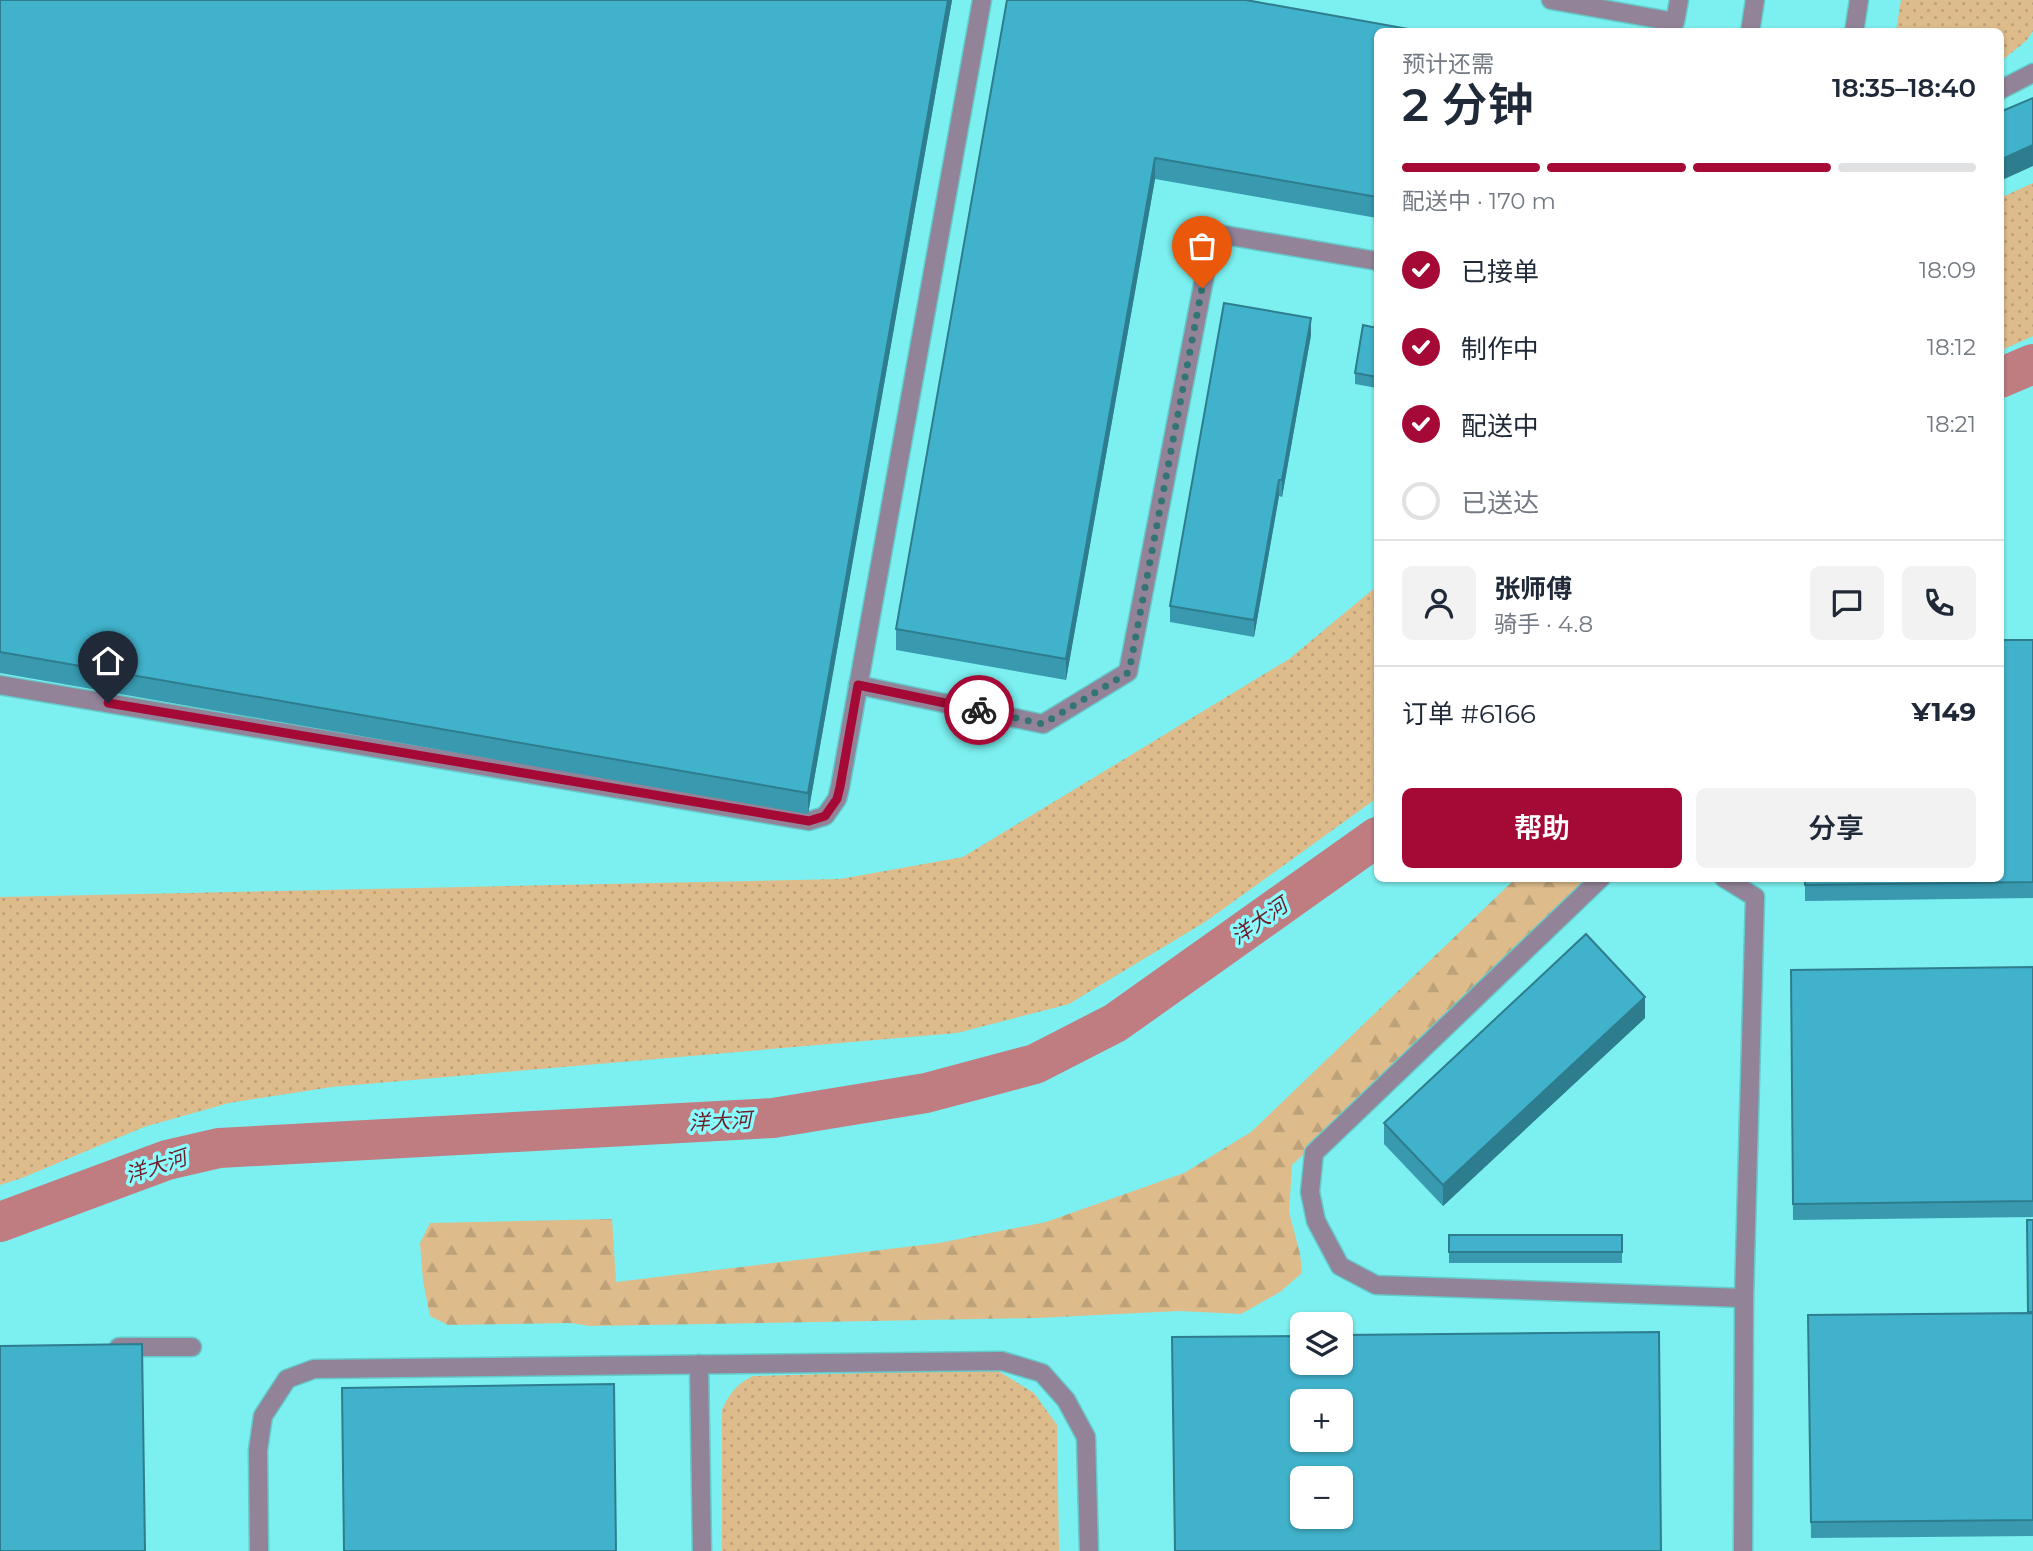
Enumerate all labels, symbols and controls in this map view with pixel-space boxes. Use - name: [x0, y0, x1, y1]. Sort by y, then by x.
- text: 预计还需: [1402, 50, 1494, 78]
- text: 18:35–18:40: [1832, 72, 1976, 104]
- text: 2 分钟: [1402, 76, 1533, 133]
- text: 配送中 · 170 m: [1402, 187, 1556, 215]
- pin: [1172, 216, 1232, 288]
- icon: bag: [1183, 227, 1221, 265]
- icon: check: [1402, 251, 1440, 289]
- text: 已接单: [1461, 256, 1539, 288]
- text: 18:09: [1919, 256, 1976, 284]
- icon: check: [1402, 328, 1440, 366]
- text: 制作中: [1461, 333, 1539, 365]
- text: 18:12: [1927, 333, 1976, 361]
- icon: check: [1402, 405, 1440, 443]
- text: 配送中: [1461, 410, 1539, 442]
- text: 18:21: [1927, 410, 1976, 438]
- text: 已送达: [1461, 487, 1539, 519]
- button: person: [1402, 566, 1476, 640]
- button: chat: [1810, 566, 1884, 640]
- button: phone: [1902, 566, 1976, 640]
- text: 张师傅: [1494, 573, 1572, 605]
- text: 骑手 · 4.8: [1494, 610, 1593, 638]
- pin: [78, 631, 138, 703]
- icon: home: [89, 642, 127, 680]
- courier: [944, 675, 1014, 745]
- icon: bike: [960, 691, 998, 729]
- text: ¥149: [1912, 696, 1976, 728]
- text: 订单 #6166: [1402, 698, 1536, 730]
- button: 帮助: [1402, 788, 1682, 868]
- button: 分享: [1696, 788, 1976, 868]
- water label: 洋大河: [1226, 890, 1295, 949]
- water label: 洋大河: [688, 1107, 756, 1135]
- water label: 洋大河: [122, 1143, 194, 1188]
- map controls: [1290, 1312, 1353, 1529]
- button: layers: [1290, 1312, 1353, 1375]
- button: +: [1290, 1389, 1353, 1452]
- button: −: [1290, 1466, 1353, 1529]

